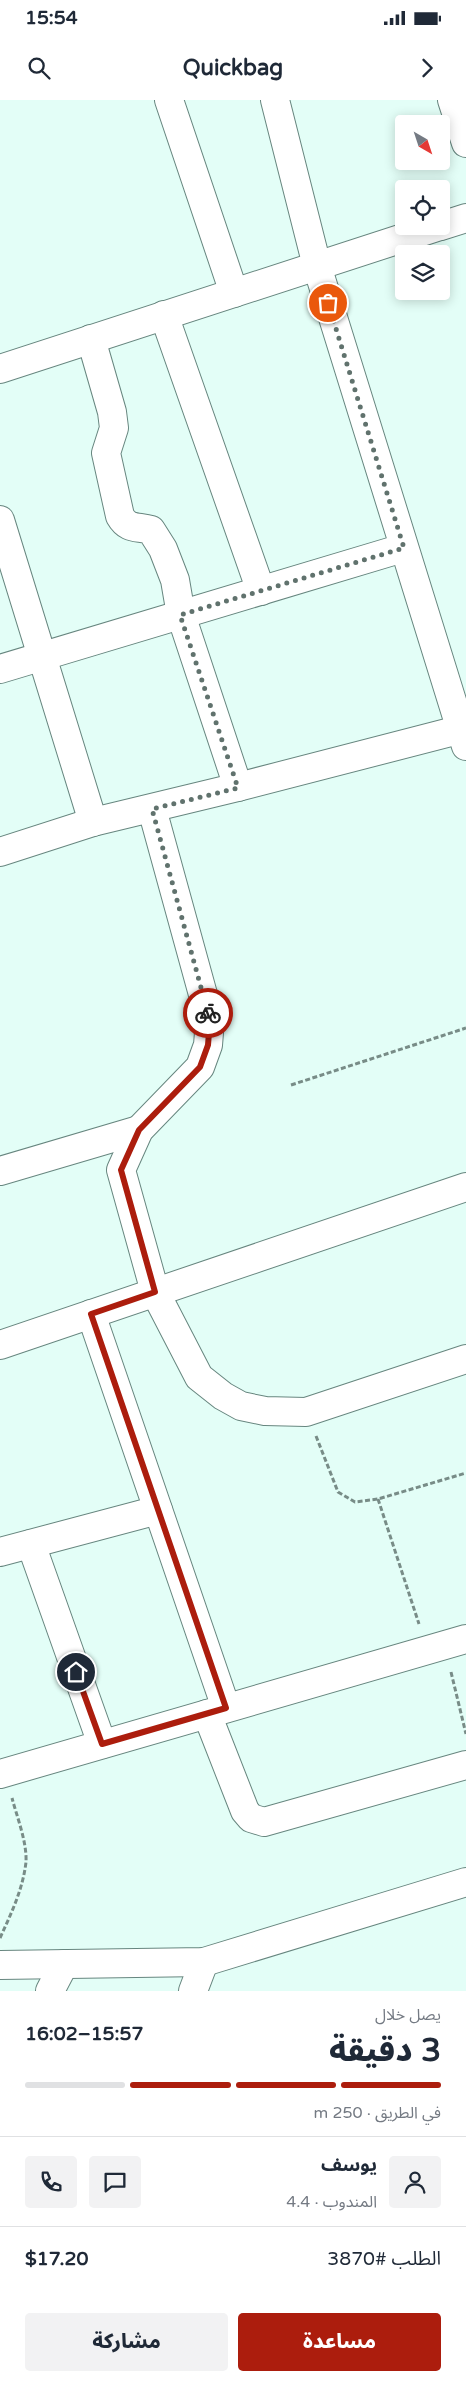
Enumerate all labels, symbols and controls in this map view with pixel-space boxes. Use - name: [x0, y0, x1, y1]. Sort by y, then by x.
- text: 15:54: [25, 7, 78, 29]
- icon: search: [25, 54, 53, 82]
- icon: forward: [413, 54, 441, 82]
- text: Quickbag: [183, 55, 283, 81]
- north arrow: [395, 115, 450, 170]
- map controls: [395, 115, 450, 300]
- button: locate: [395, 180, 450, 235]
- button: layers: [395, 245, 450, 300]
- pin: [307, 282, 349, 324]
- icon: bag: [314, 289, 342, 317]
- courier: [183, 988, 233, 1038]
- icon: bike: [194, 999, 222, 1027]
- pin: [55, 1651, 97, 1693]
- icon: home: [62, 1658, 90, 1686]
- text: يصل خلال: [375, 2005, 441, 2025]
- text: 15:57–16:02: [25, 2023, 143, 2045]
- text: 3 دقيقة: [329, 2032, 441, 2070]
- text: في الطريق · 250 m: [314, 2103, 441, 2123]
- text: يوسف: [321, 2154, 377, 2176]
- button: phone: [25, 2156, 77, 2208]
- button: chat: [89, 2156, 141, 2208]
- button: person: [389, 2156, 441, 2208]
- text: المندوب · 4.4: [286, 2192, 377, 2212]
- text: $17.20: [25, 2248, 88, 2270]
- text: الطلب #3870: [327, 2248, 441, 2270]
- button: مشاركة: [25, 2313, 228, 2371]
- button: مساعدة: [238, 2313, 441, 2371]

